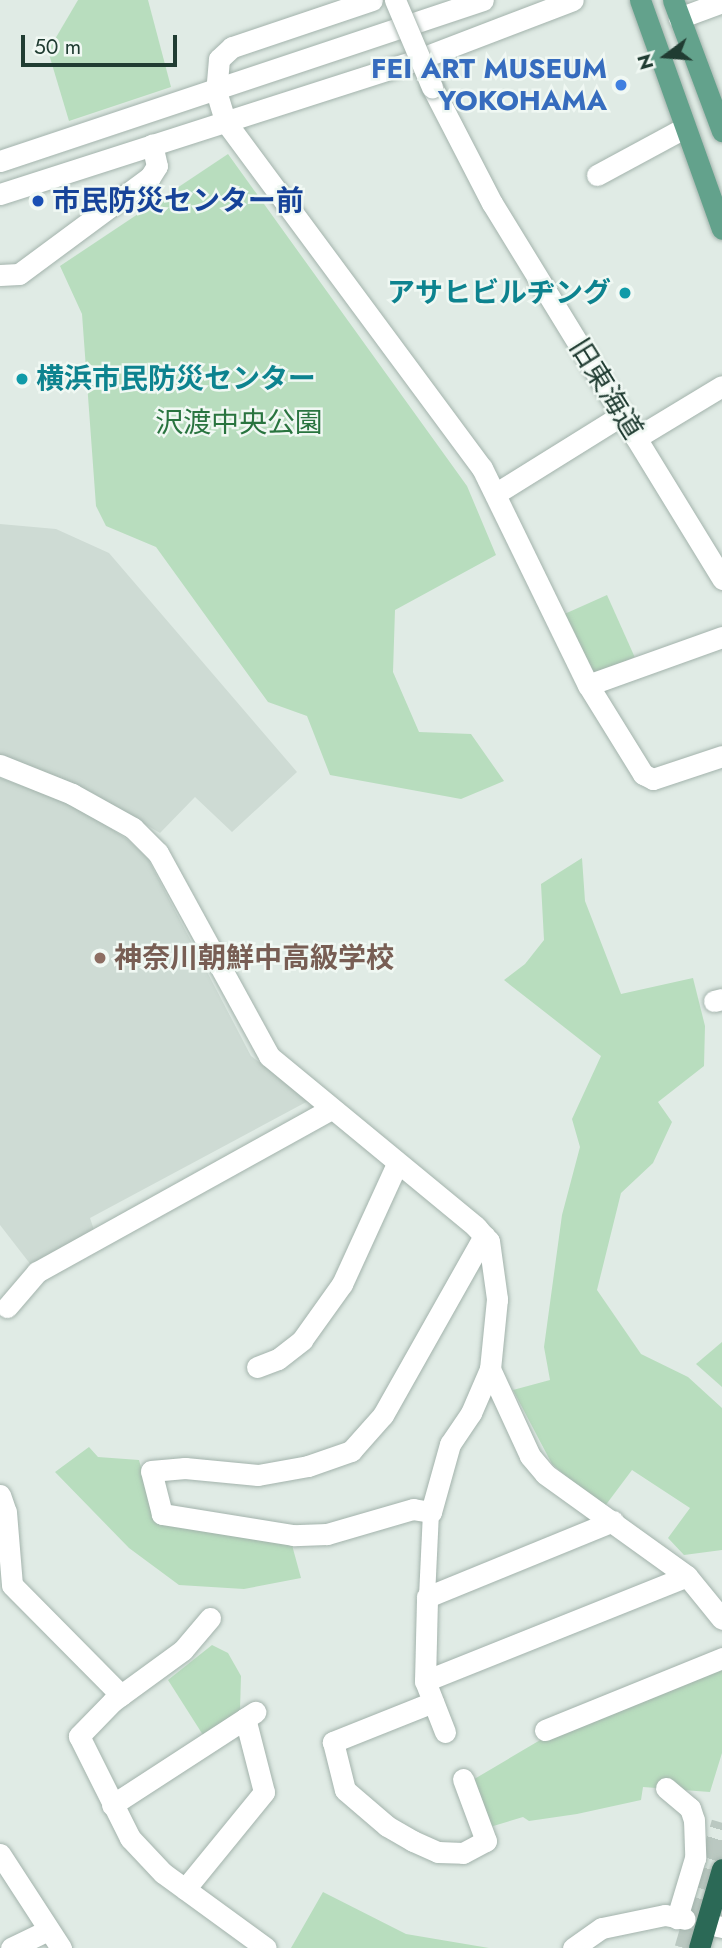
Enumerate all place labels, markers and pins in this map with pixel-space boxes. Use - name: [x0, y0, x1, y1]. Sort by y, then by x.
- place label: FEI ART MUSEUM YOKOHAMA: [371, 52, 607, 118]
- marker: FEI ART MUSEUM YOKOHAMA: [613, 77, 629, 93]
- place label: 市民防災センター前: [52, 184, 304, 218]
- marker: 市民防災センター前: [30, 193, 46, 209]
- place label: アサヒビルヂング: [387, 276, 611, 310]
- marker: アサヒビルヂング: [617, 285, 633, 301]
- place label: 横浜市民防災センター: [36, 362, 316, 396]
- marker: 横浜市民防災センター: [14, 371, 30, 387]
- place label: 神奈川朝鮮中高級学校: [114, 941, 394, 975]
- marker: 神奈川朝鮮中高級学校: [92, 950, 108, 966]

